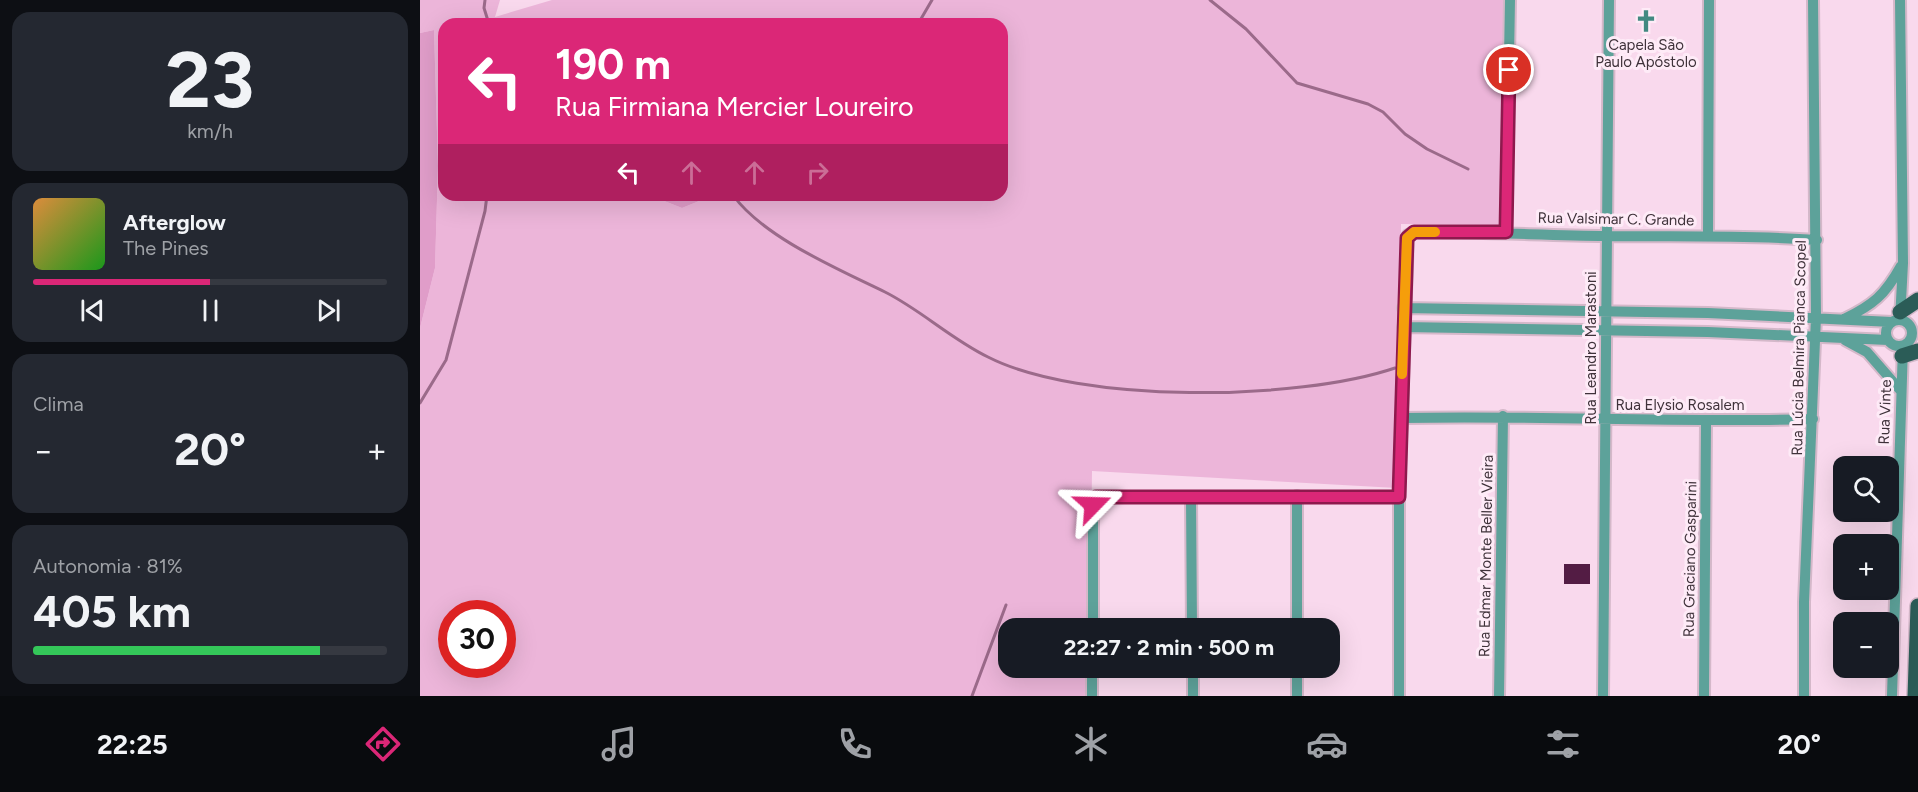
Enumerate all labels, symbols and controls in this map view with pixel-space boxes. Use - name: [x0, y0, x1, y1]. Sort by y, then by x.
- church icon: Capela São Paulo Apóstolo: [1633, 8, 1659, 34]
- text: 23: [166, 33, 254, 127]
- place label: Capela São Paulo Apóstolo: [1595, 36, 1697, 71]
- text: 190 m: [555, 39, 671, 90]
- icon: left: [456, 42, 534, 120]
- pin: [1483, 44, 1534, 95]
- icon: arrive: [1492, 53, 1525, 86]
- text: Rua Firmiana Mercier Loureiro: [555, 90, 914, 123]
- text: km/h: [187, 119, 233, 143]
- icon: left: [612, 156, 645, 189]
- icon: ahead: [675, 156, 708, 189]
- icon: ahead: [738, 156, 771, 189]
- icon: right: [801, 156, 834, 189]
- text: Afterglow: [123, 209, 226, 236]
- street label: Rua Valsimar C. Grande: [1538, 209, 1694, 229]
- text: The Pines: [123, 236, 209, 260]
- street label: Rua Lúcia Belmira Pianca Scopel: [1788, 240, 1810, 456]
- street label: Rua Leandro Marastoni: [1582, 271, 1600, 425]
- icon: previous: [76, 294, 109, 327]
- icon: pause: [194, 294, 227, 327]
- icon: next: [312, 294, 345, 327]
- street label: Rua Vinte: [1875, 379, 1895, 445]
- text: Clima: [33, 392, 84, 416]
- street label: Rua Elysio Rosalem: [1615, 396, 1745, 414]
- text: 20°: [174, 422, 246, 476]
- text: −: [33, 431, 54, 470]
- text: +: [366, 431, 387, 470]
- street label: Rua Edmar Monte Beller Vieira: [1475, 455, 1497, 657]
- map controls: [1833, 456, 1899, 678]
- button: search: [1833, 456, 1899, 522]
- position arrow: [1061, 473, 1125, 537]
- street label: Rua Graciano Gasparini: [1680, 481, 1700, 637]
- button: +: [1833, 534, 1899, 600]
- text: Autonomia · 81%: [33, 554, 183, 578]
- text: 405 km: [33, 584, 191, 638]
- speed limit sign: 30: [438, 600, 516, 678]
- button: −: [1833, 612, 1899, 678]
- text: 22:27 · 2 min · 500 m: [1064, 634, 1274, 661]
- icon: directions: [362, 723, 404, 765]
- icon: music: [598, 723, 640, 765]
- icon: phone: [834, 723, 876, 765]
- icon: climate: [1070, 723, 1112, 765]
- icon: car: [1306, 723, 1348, 765]
- icon: filters: [1542, 723, 1584, 765]
- text: 22:25: [97, 728, 168, 761]
- text: 20°: [1778, 728, 1821, 761]

